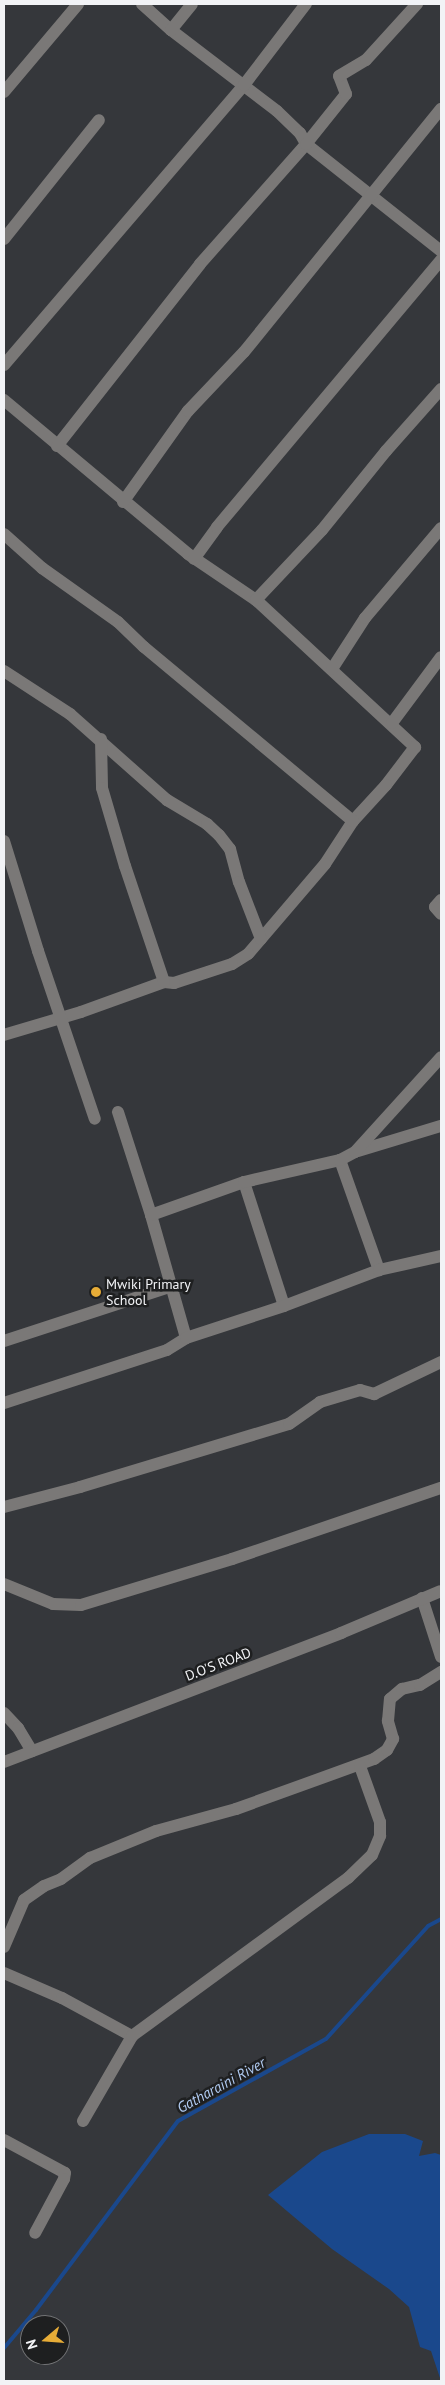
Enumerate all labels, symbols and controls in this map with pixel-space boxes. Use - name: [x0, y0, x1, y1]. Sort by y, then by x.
- place label: Mwiki Primary School: [106, 1276, 191, 1308]
- marker: Mwiki Primary School: [90, 1286, 102, 1298]
- street label: D.O'S ROAD: [183, 1644, 253, 1684]
- water label: Gatharaini River: [174, 2053, 268, 2117]
- north arrow: [20, 2315, 70, 2365]
- text: N: [22, 2337, 42, 2351]

